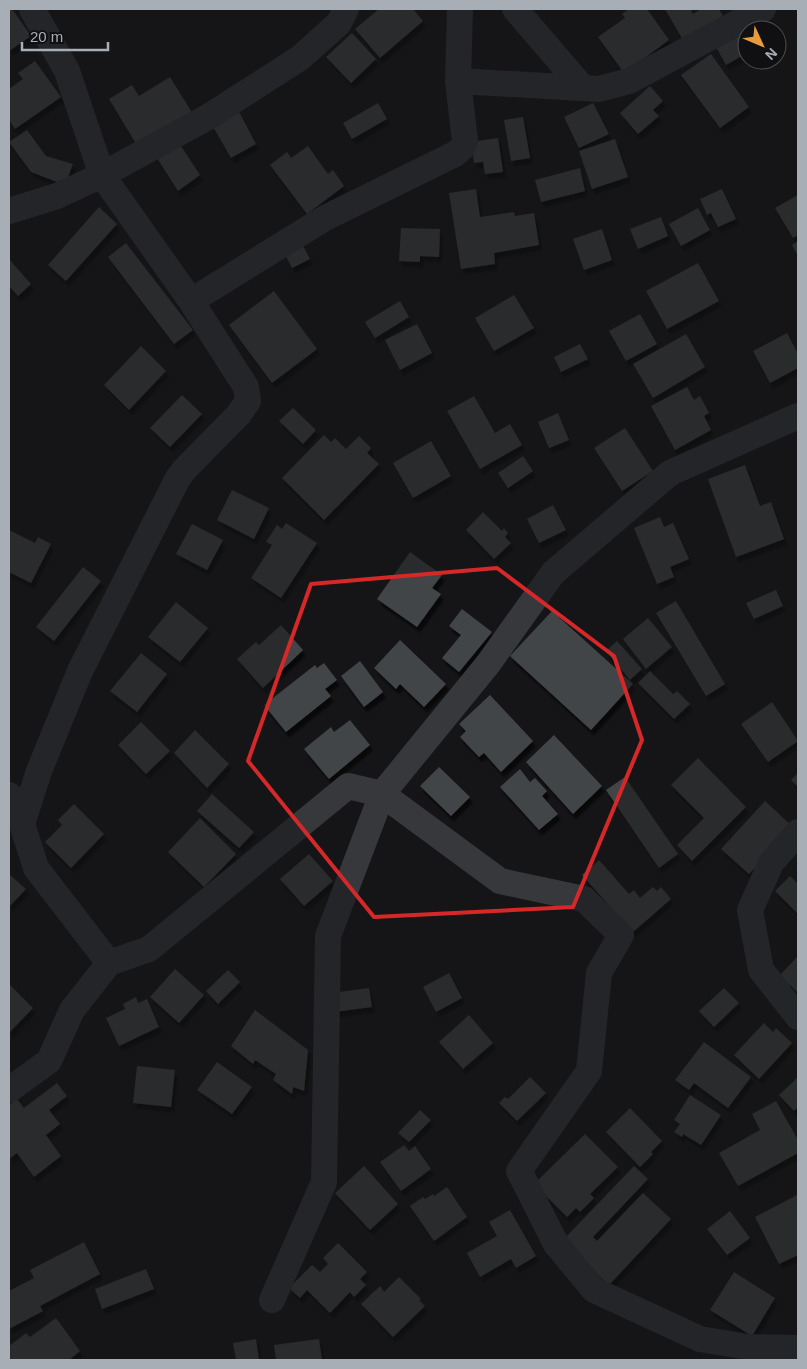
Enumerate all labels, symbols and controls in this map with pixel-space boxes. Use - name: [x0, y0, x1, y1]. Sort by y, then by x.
- scale bar: [22, 20, 109, 52]
- north arrow: [737, 20, 787, 70]
- text: 20 m: [30, 28, 63, 45]
- text: N: [762, 45, 781, 63]

